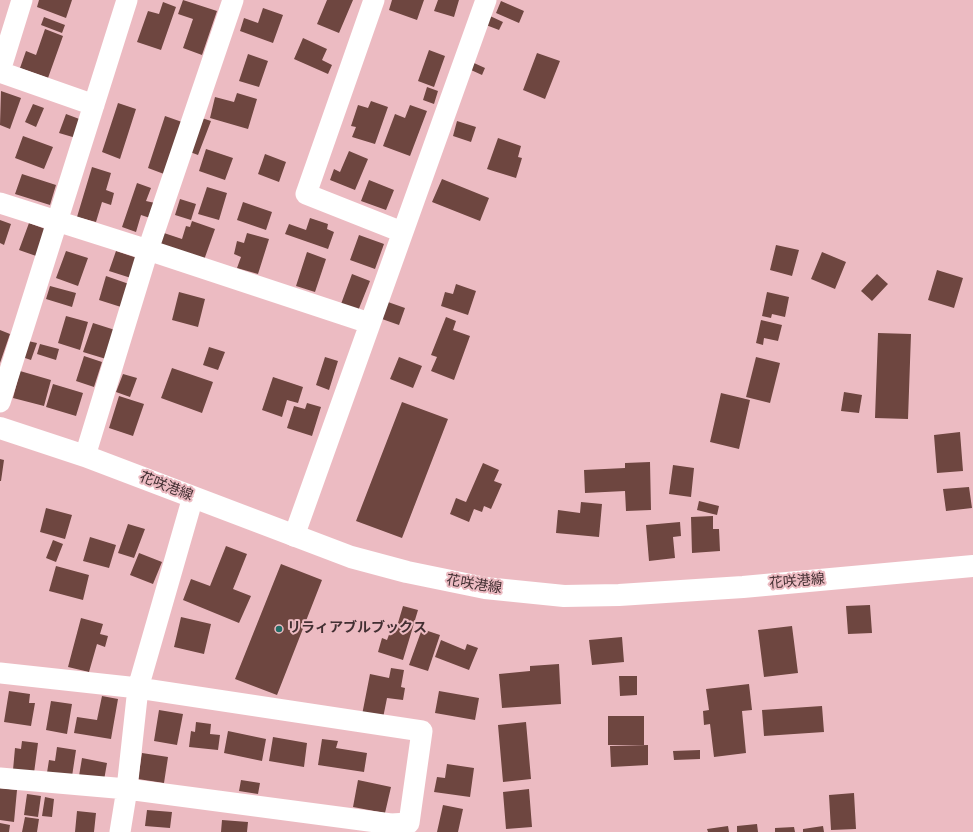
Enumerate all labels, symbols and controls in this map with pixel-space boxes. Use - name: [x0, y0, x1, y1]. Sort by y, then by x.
- street label: 花咲港線: [137, 469, 195, 505]
- street label: 花咲港線: [768, 571, 826, 593]
- street label: 花咲港線: [445, 572, 503, 598]
- place label: リラィアブルブックス: [287, 621, 427, 637]
- marker: リラィアブルブックス: [274, 624, 284, 634]

